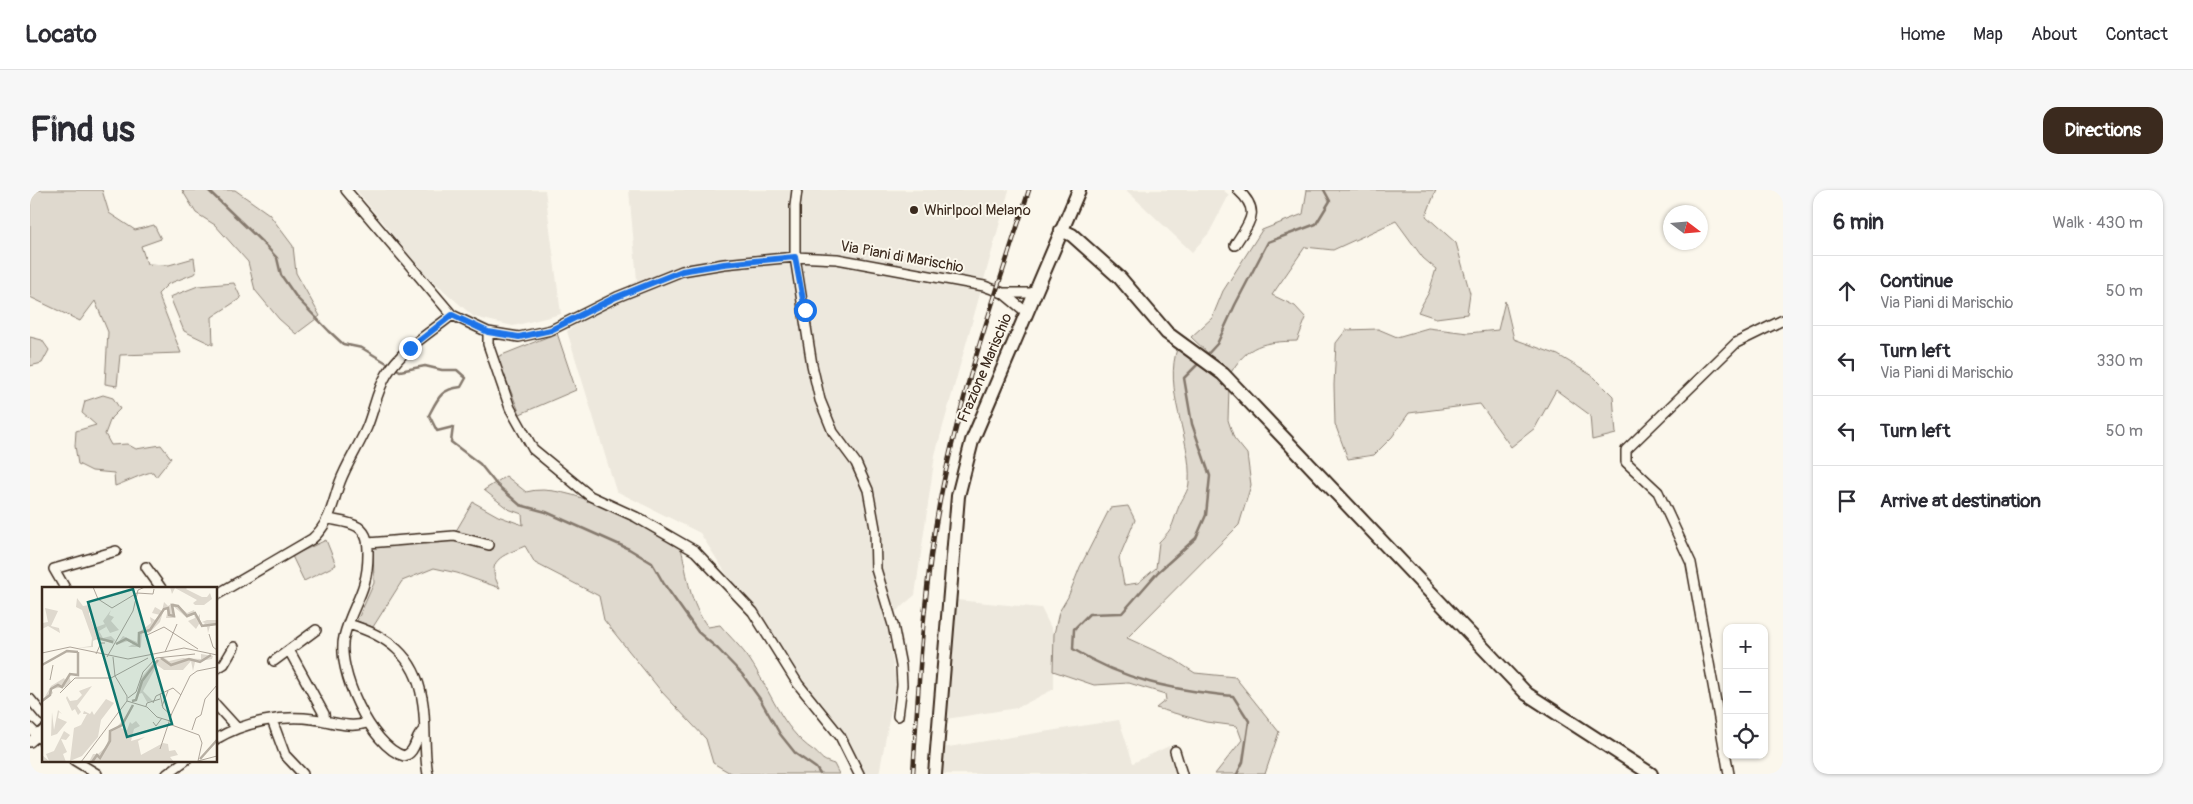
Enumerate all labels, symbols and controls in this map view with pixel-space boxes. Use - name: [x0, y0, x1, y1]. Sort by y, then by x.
- text: Locato: [25, 20, 97, 49]
- text: Home: [1900, 23, 1945, 46]
- text: Map: [1973, 23, 2003, 46]
- text: About: [2031, 23, 2077, 46]
- text: Contact: [2105, 23, 2168, 46]
- button: Directions: [2043, 107, 2163, 154]
- text: Find us: [30, 108, 135, 152]
- place label: Whirlpool Melano: [924, 201, 1031, 220]
- marker: Whirlpool Melano: [908, 204, 920, 216]
- north arrow: [1663, 205, 1708, 250]
- text: 6 min: [1833, 209, 1884, 236]
- text: Walk · 430 m: [2052, 213, 2143, 233]
- street label: Via Piani di Marischio: [839, 237, 965, 277]
- text: Continue: [1880, 269, 1953, 293]
- icon: ahead: [1833, 277, 1861, 305]
- text: 50 m: [2106, 281, 2143, 301]
- text: Via Piani di Marischio: [1880, 293, 2013, 313]
- route start: [794, 299, 817, 322]
- street label: Frazione Marischio: [953, 310, 1017, 426]
- route end: [399, 337, 422, 360]
- text: Turn left: [1880, 339, 1950, 363]
- icon: left: [1833, 347, 1861, 375]
- text: 330 m: [2097, 351, 2143, 371]
- text: Via Piani di Marischio: [1880, 363, 2013, 383]
- icon: left: [1833, 417, 1861, 445]
- text: Turn left: [1880, 419, 1950, 443]
- text: 50 m: [2106, 421, 2143, 441]
- icon: arrive: [1833, 487, 1861, 515]
- text: Arrive at destination: [1880, 489, 2041, 513]
- inset map: [42, 587, 218, 762]
- map controls: [1723, 624, 1768, 759]
- button: +: [1723, 624, 1768, 669]
- button: −: [1723, 669, 1768, 714]
- button: locate: [1723, 714, 1768, 759]

